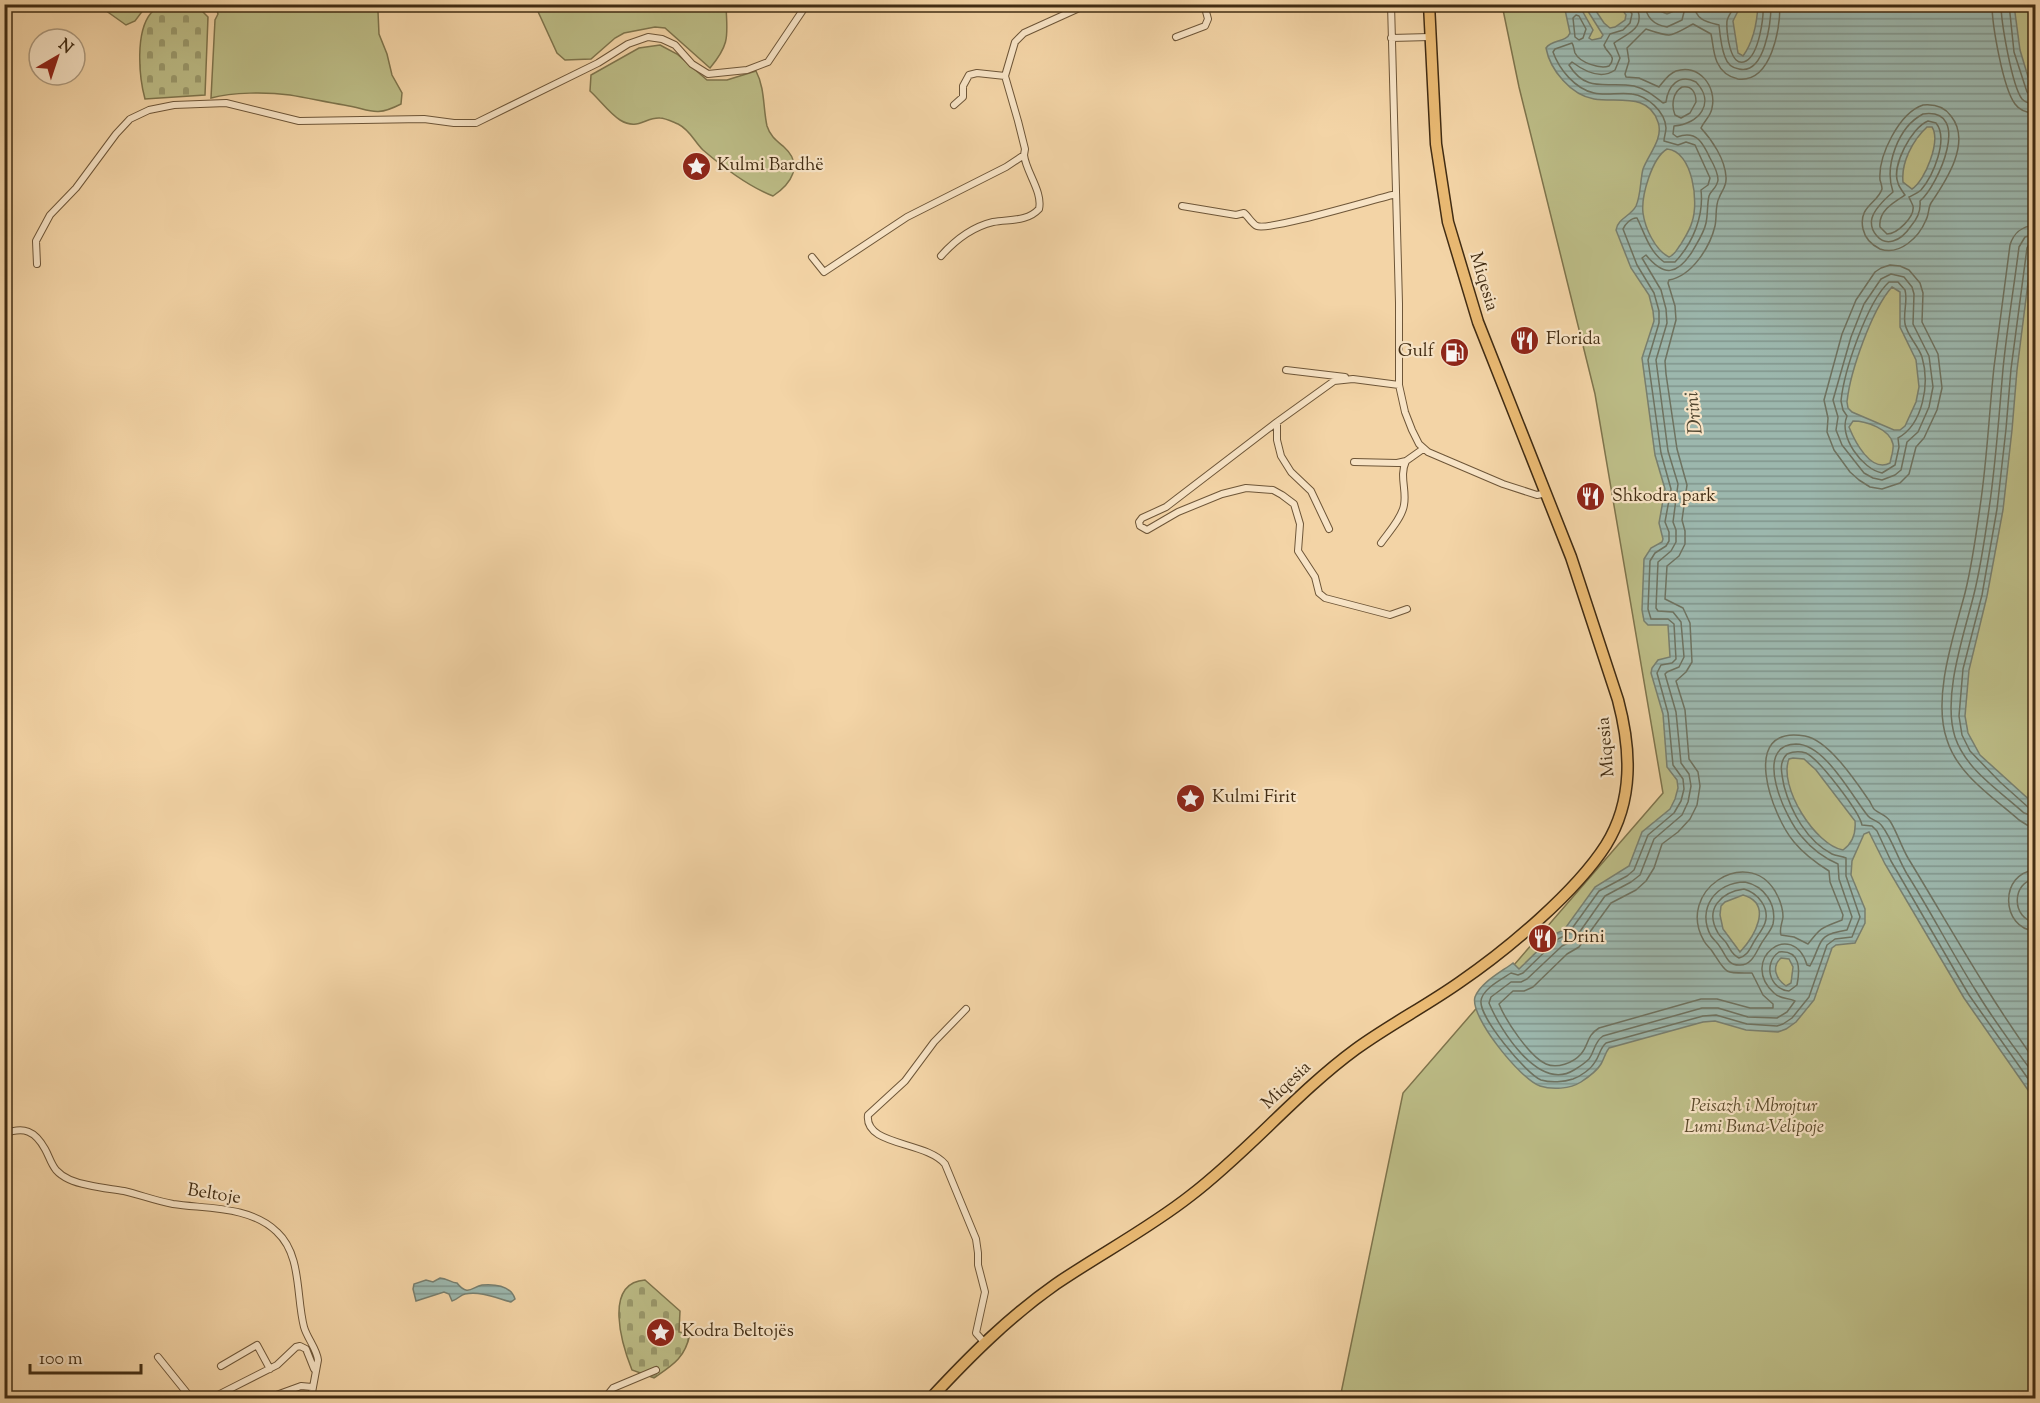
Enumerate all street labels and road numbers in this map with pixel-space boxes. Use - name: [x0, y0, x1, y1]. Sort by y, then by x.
- street label: Miqesia: [1462, 249, 1504, 315]
- street label: Miqesia: [1591, 716, 1623, 778]
- street label: Miqesia: [1256, 1056, 1318, 1116]
- street label: Beltoje: [185, 1178, 243, 1212]

